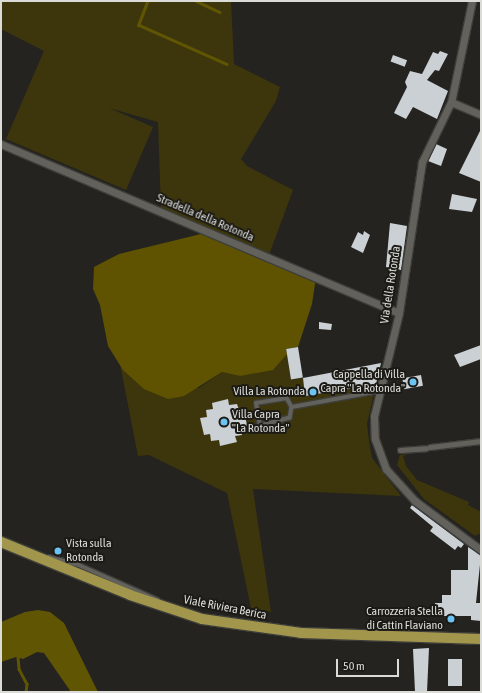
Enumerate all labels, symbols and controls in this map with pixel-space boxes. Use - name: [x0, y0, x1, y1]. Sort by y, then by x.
- street label: Stradella della Rotonda: [154, 191, 256, 245]
- street label: Via della Rotonda: [378, 245, 404, 325]
- place label: Cappella di Villa Capra "La Rotonda": [320, 368, 405, 396]
- marker: Cappella di Villa Capra "La Rotonda": [408, 377, 418, 387]
- place label: Villa La Rotonda: [233, 385, 305, 399]
- marker: Villa La Rotonda: [308, 387, 318, 397]
- place label: Villa Capra "La Rotonda": [232, 408, 289, 436]
- marker: Villa Capra "La Rotonda": [219, 417, 229, 427]
- place label: Vista sulla Rotonda: [66, 537, 112, 565]
- marker: Vista sulla Rotonda: [53, 546, 63, 556]
- street label: Viale Riviera Berica: [182, 593, 268, 623]
- place label: Carrozzeria Stella di Cattin Flaviano: [366, 605, 443, 633]
- marker: Carrozzeria Stella di Cattin Flaviano: [446, 614, 456, 624]
- scale bar: [338, 651, 401, 677]
- text: 50 m: [343, 659, 365, 673]

